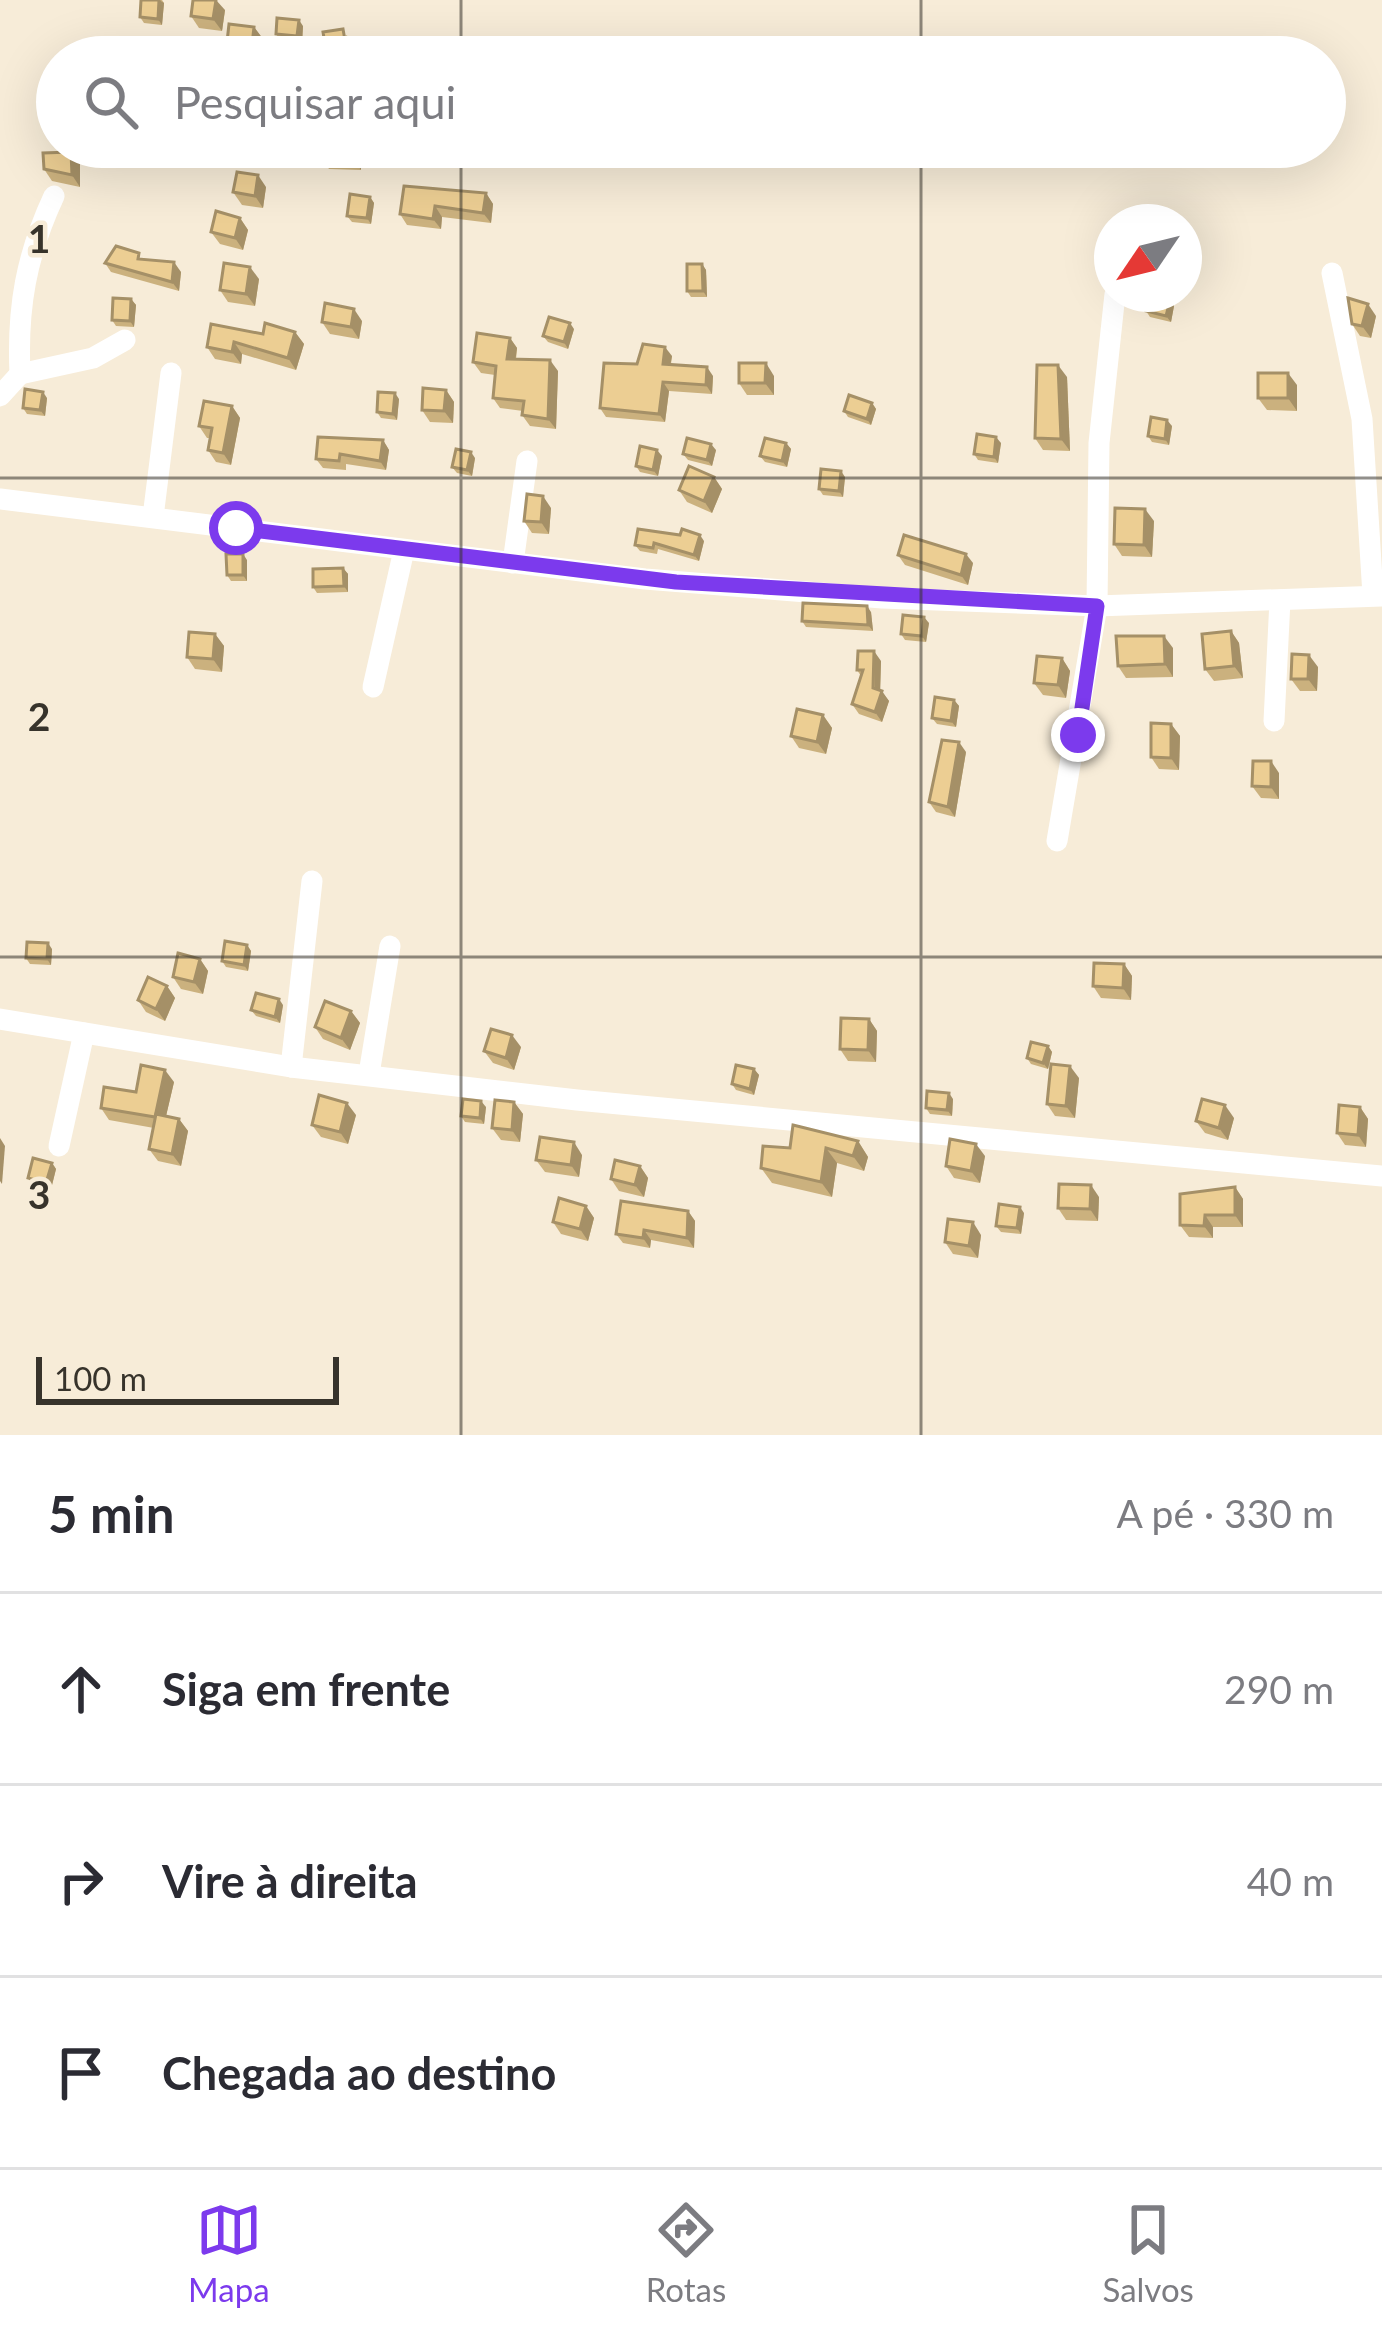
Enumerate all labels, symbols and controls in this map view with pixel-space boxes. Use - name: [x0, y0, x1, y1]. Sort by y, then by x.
- search box: [36, 36, 1346, 168]
- icon: search: [78, 69, 144, 135]
- text: Pesquisar aqui: [174, 75, 456, 129]
- north arrow: [1094, 204, 1202, 312]
- text: 1: [28, 215, 50, 261]
- route start: [209, 501, 263, 555]
- text: 2: [28, 693, 50, 739]
- route end: [1051, 708, 1105, 762]
- text: 3: [28, 1171, 50, 1217]
- scale bar: [36, 1351, 339, 1404]
- text: 100 m: [54, 1358, 147, 1398]
- text: 5 min: [48, 1483, 174, 1544]
- text: A pé · 330 m: [1116, 1490, 1334, 1536]
- icon: ahead: [48, 1656, 114, 1722]
- text: Siga em frente: [162, 1662, 450, 1716]
- text: 290 m: [1224, 1666, 1334, 1712]
- icon: right: [48, 1848, 114, 1914]
- text: Vire à direita: [162, 1854, 418, 1908]
- text: 40 m: [1247, 1858, 1334, 1904]
- icon: arrive: [48, 2040, 114, 2106]
- text: Chegada ao destino: [162, 2046, 556, 2100]
- tab: Mapa: [188, 2197, 270, 2309]
- tab: Rotas: [646, 2197, 726, 2309]
- tab: Salvos: [1102, 2197, 1194, 2309]

